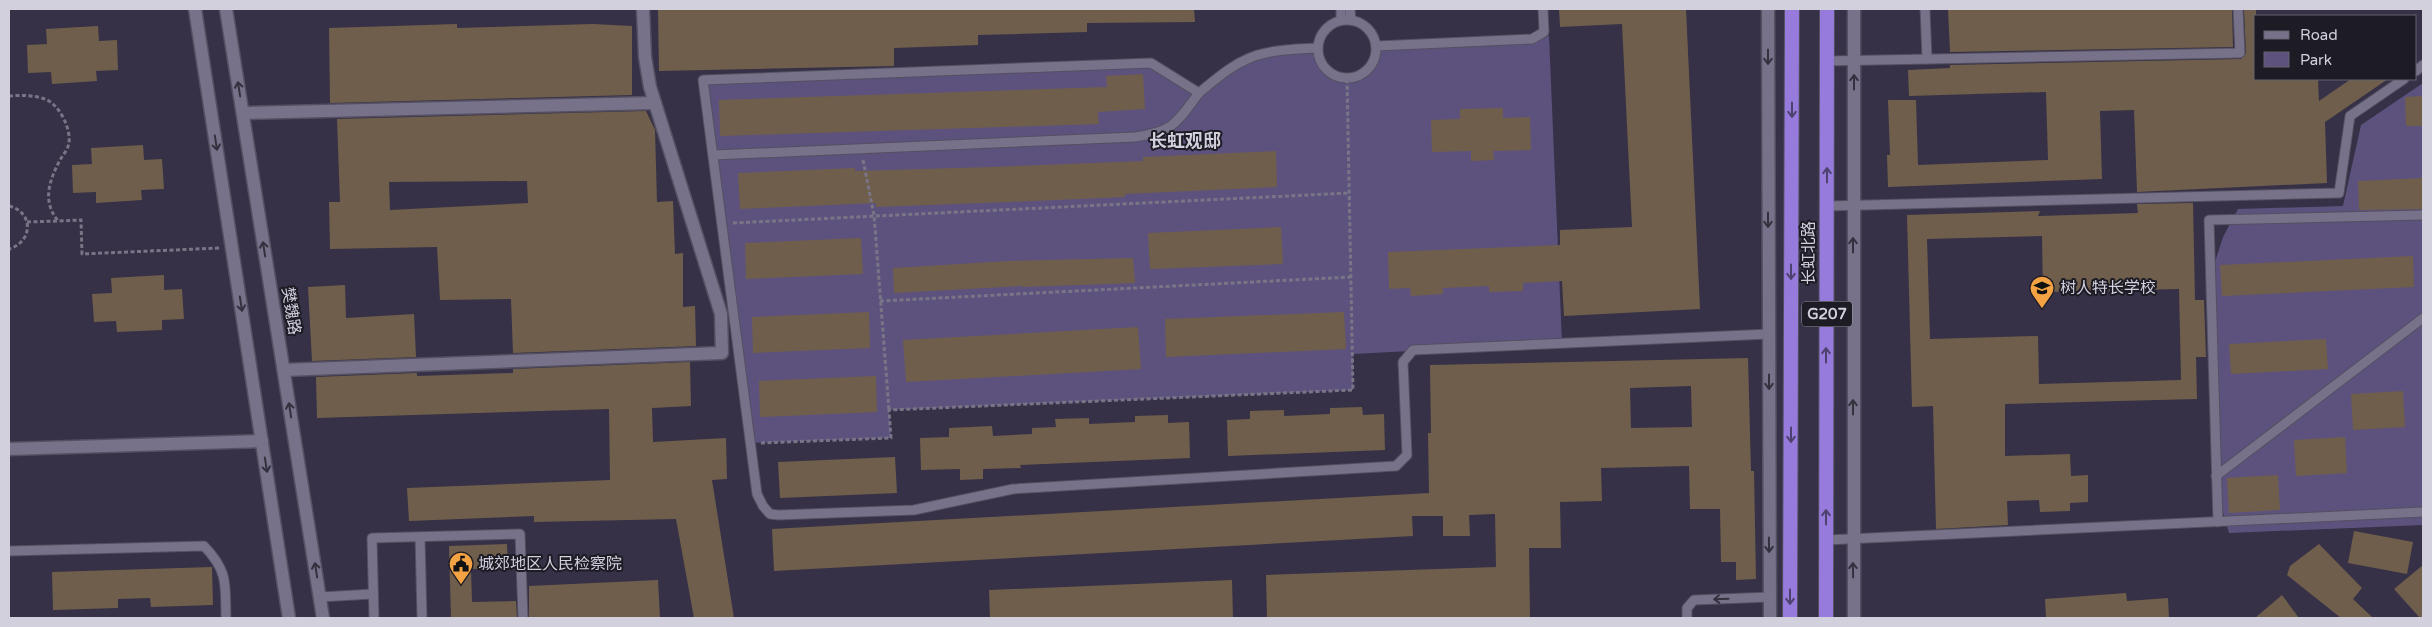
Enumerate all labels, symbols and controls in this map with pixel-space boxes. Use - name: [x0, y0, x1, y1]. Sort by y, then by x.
- legend: [2254, 15, 2417, 80]
- text: Road: [2300, 26, 2338, 44]
- one-way arrow: [1763, 49, 1773, 65]
- text: Park: [2300, 51, 2332, 69]
- one-way arrow: [1849, 74, 1859, 90]
- one-way arrow: [233, 81, 243, 97]
- one-way arrow: [1787, 102, 1796, 118]
- district label: 长虹观邸: [1149, 130, 1221, 152]
- one-way arrow: [212, 135, 222, 151]
- one-way arrow: [1822, 167, 1832, 183]
- one-way arrow: [1763, 212, 1773, 228]
- street label: 长虹北路: [1799, 221, 1819, 285]
- one-way arrow: [1848, 237, 1858, 253]
- one-way arrow: [259, 242, 269, 258]
- one-way arrow: [1786, 264, 1796, 280]
- school or university icon: 树人特长学校: [2029, 275, 2055, 309]
- place label: 树人特长学校: [2060, 278, 2156, 298]
- street label: 樊魏路: [277, 286, 305, 336]
- one-way arrow: [236, 296, 246, 312]
- road number: G207: [1802, 302, 1852, 326]
- one-way arrow: [1821, 347, 1831, 363]
- one-way arrow: [1764, 374, 1774, 390]
- one-way arrow: [1848, 399, 1858, 416]
- one-way arrow: [285, 402, 295, 418]
- one-way arrow: [1786, 426, 1796, 443]
- one-way arrow: [261, 456, 271, 472]
- one-way arrow: [1821, 509, 1831, 526]
- one-way arrow: [1764, 536, 1774, 553]
- public building icon: 城郊地区人民检察院: [448, 551, 474, 585]
- place label: 城郊地区人民检察院: [478, 554, 622, 574]
- one-way arrow: [310, 562, 320, 578]
- one-way arrow: [1848, 562, 1858, 578]
- one-way arrow: [1785, 589, 1795, 605]
- one-way arrow: [1713, 594, 1730, 604]

